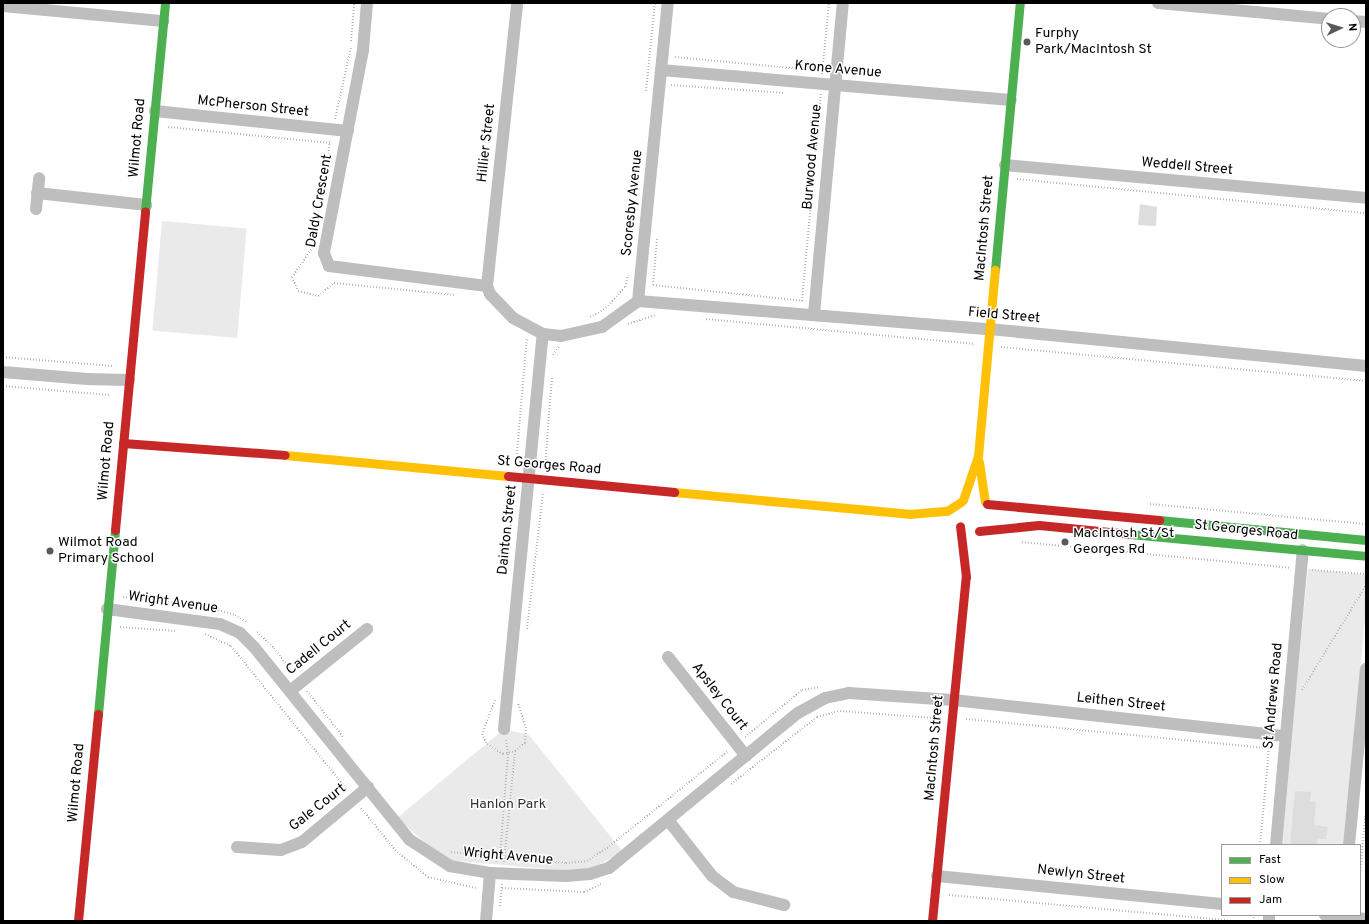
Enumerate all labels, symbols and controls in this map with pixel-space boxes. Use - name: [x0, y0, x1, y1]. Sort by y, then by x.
- north arrow: [1321, 8, 1361, 48]
- text: N: [1345, 23, 1359, 32]
- place label: Furphy Park/MacIntosh St: [1035, 26, 1152, 58]
- marker: Furphy Park/MacIntosh St: [1022, 37, 1032, 47]
- street label: Krone Avenue: [794, 58, 882, 82]
- street label: McPherson Street: [196, 93, 310, 121]
- street label: Wilmot Road: [126, 98, 150, 178]
- street label: Hillier Street: [475, 103, 499, 183]
- street label: Burwood Avenue: [800, 103, 826, 211]
- street label: Scoresby Avenue: [619, 149, 647, 257]
- street label: Daldy Crescent: [304, 153, 336, 249]
- street label: Weddell Street: [1141, 155, 1233, 179]
- street label: MacIntosh Street: [972, 174, 998, 282]
- street label: Field Street: [967, 304, 1041, 328]
- street label: Wilmot Road: [95, 421, 119, 501]
- street label: St Georges Road: [496, 453, 602, 479]
- street label: Dainton Street: [495, 484, 521, 576]
- street label: St Georges Road: [1193, 517, 1299, 545]
- place label: MacIntosh St/St Georges Rd: [1073, 526, 1174, 558]
- place label: Wilmot Road Primary School: [58, 535, 154, 568]
- marker: MacIntosh St/St Georges Rd: [1060, 537, 1070, 547]
- marker: Wilmot Road Primary School: [45, 546, 55, 556]
- street label: Wright Avenue: [127, 588, 219, 618]
- street label: Cadell Court: [283, 617, 355, 679]
- street label: St Andrews Road: [1261, 642, 1287, 750]
- street label: Apsley Court: [687, 660, 751, 734]
- street label: Leithen Street: [1076, 690, 1166, 716]
- street label: MacIntosh Street: [922, 694, 948, 802]
- street label: Wilmot Road: [65, 743, 89, 823]
- street label: Gale Court: [286, 781, 350, 835]
- park label: Hanlon Park: [470, 797, 546, 813]
- legend: [1221, 844, 1361, 916]
- street label: Wright Avenue: [462, 845, 554, 869]
- text: Fast: [1259, 852, 1281, 868]
- street label: Newlyn Street: [1036, 862, 1126, 888]
- text: Slow: [1259, 872, 1285, 888]
- text: Jam: [1259, 892, 1282, 908]

